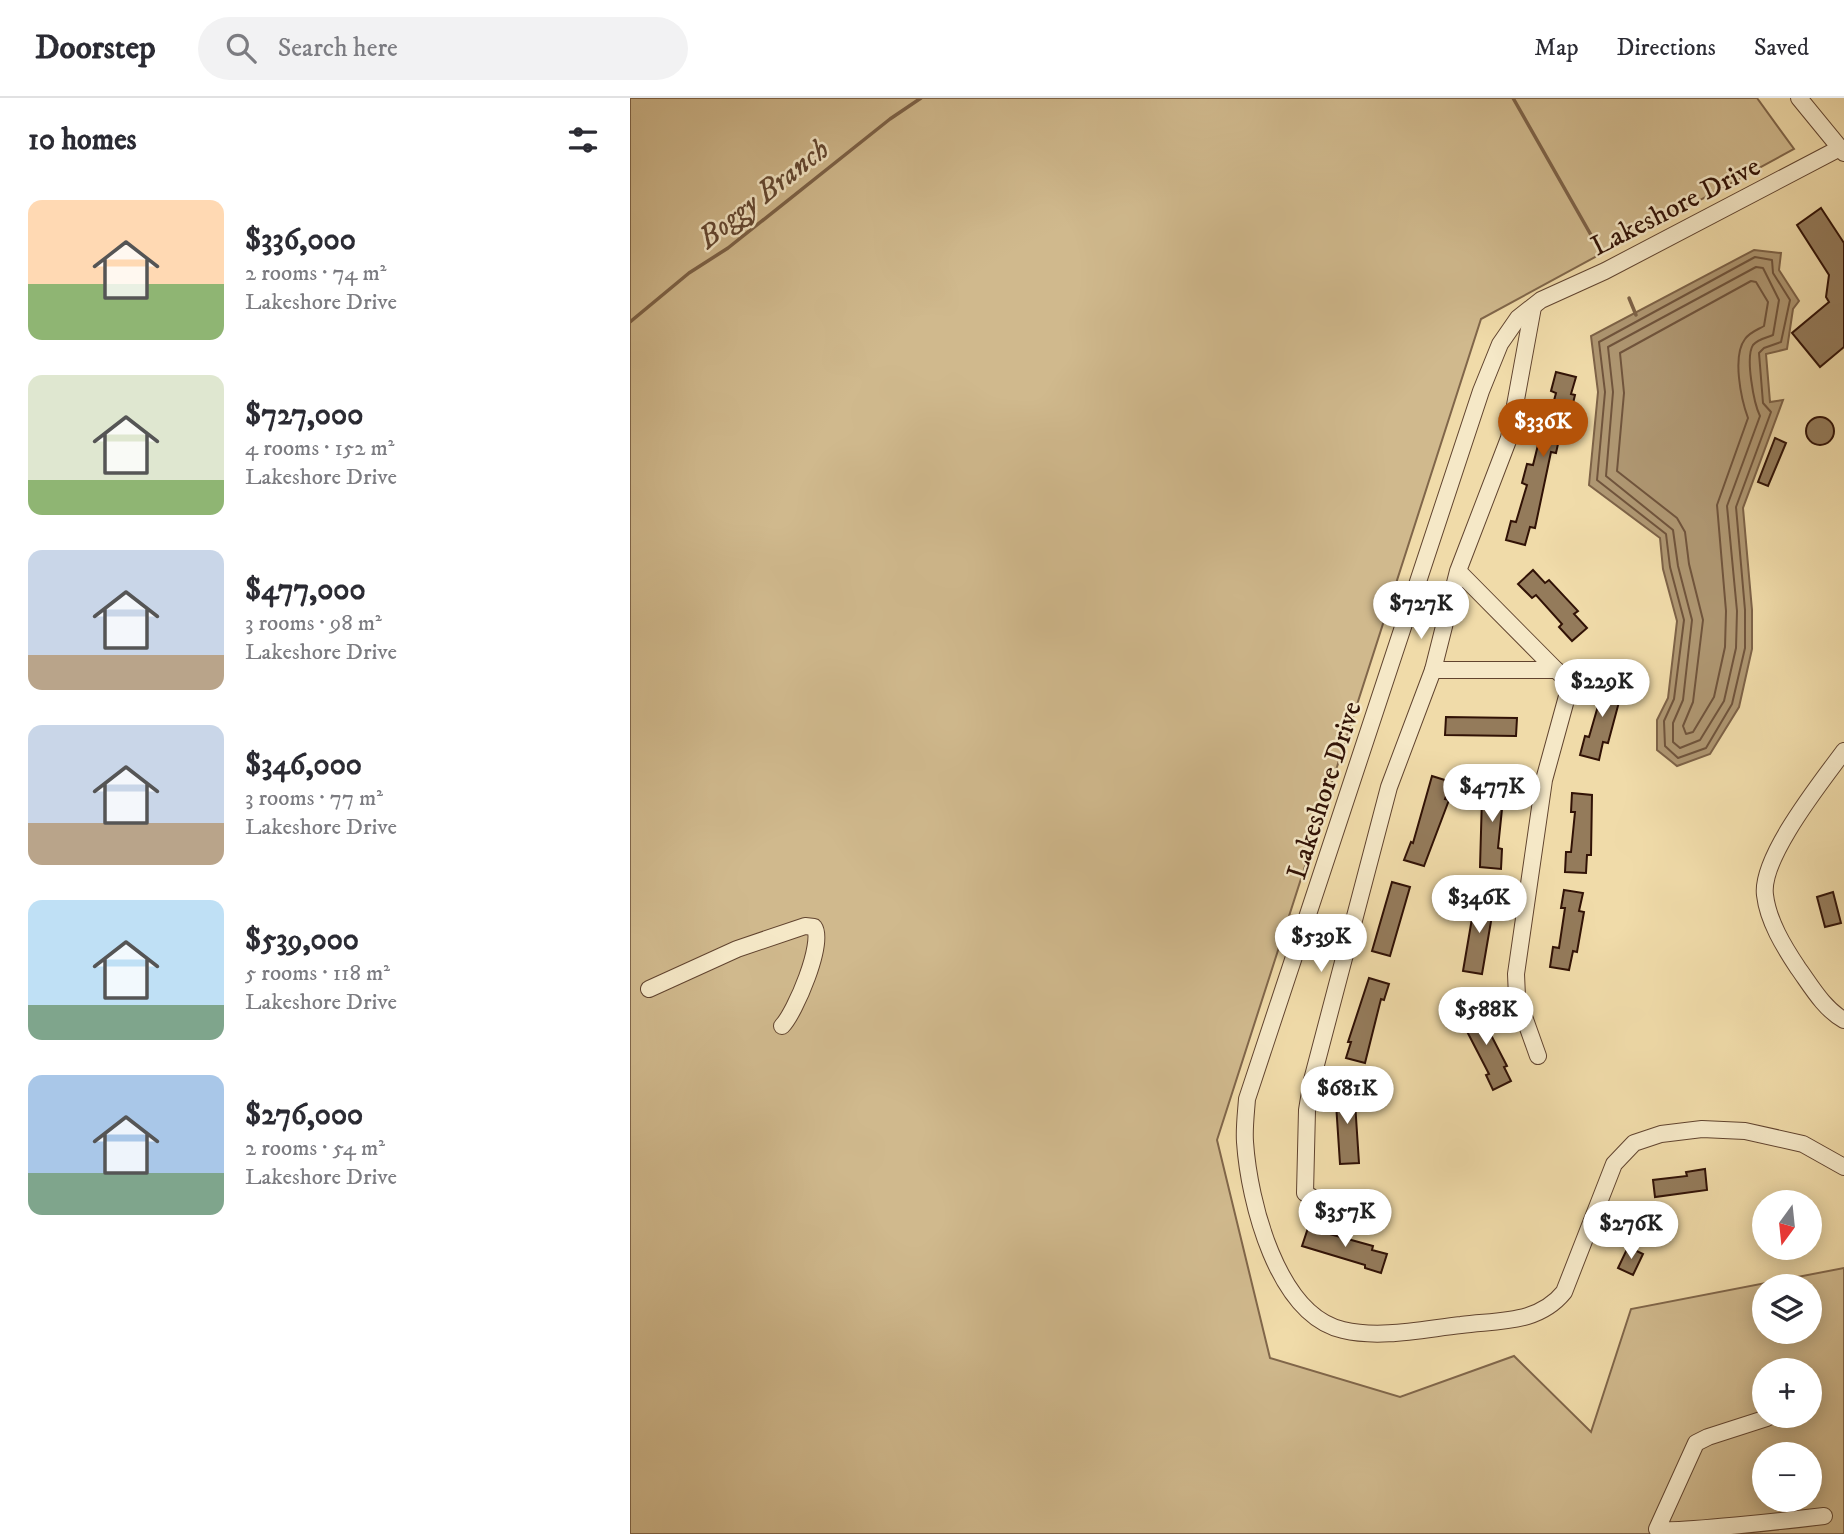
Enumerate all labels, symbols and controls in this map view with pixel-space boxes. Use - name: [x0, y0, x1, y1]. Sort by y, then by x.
- search box: [198, 17, 688, 80]
- text: Doorstep: [35, 28, 156, 69]
- icon: search: [222, 29, 260, 67]
- text: Search here: [278, 32, 398, 65]
- text: Map: [1534, 33, 1579, 63]
- text: Directions: [1617, 33, 1716, 63]
- text: Saved: [1754, 33, 1809, 63]
- icon: filters: [564, 121, 602, 159]
- text: 10 homes: [28, 122, 137, 159]
- water label: Boggy Branch: [690, 131, 837, 258]
- street label: Lakeshore Drive: [1585, 149, 1766, 264]
- text: $336,000: [245, 222, 356, 259]
- icon: home: [84, 228, 168, 312]
- text: 2 rooms · 74 m²: [245, 259, 386, 288]
- text: Lakeshore Drive: [245, 288, 397, 317]
- text: $727,000: [245, 397, 363, 434]
- pin: $336K: [1494, 400, 1592, 459]
- icon: home: [84, 403, 168, 487]
- text: $336K: [1514, 407, 1572, 436]
- text: 4 rooms · 152 m²: [245, 434, 394, 463]
- text: Lakeshore Drive: [245, 463, 397, 492]
- text: $477,000: [245, 572, 366, 609]
- icon: home: [84, 578, 168, 662]
- pin: $727K: [1372, 582, 1470, 641]
- text: $727K: [1389, 589, 1453, 618]
- text: 3 rooms · 98 m²: [245, 609, 382, 638]
- text: Lakeshore Drive: [245, 638, 397, 667]
- pin: $229K: [1553, 660, 1651, 719]
- text: $229K: [1571, 667, 1633, 696]
- street label: Lakeshore Drive: [1279, 697, 1370, 884]
- text: $346,000: [245, 747, 362, 784]
- icon: home: [84, 753, 168, 837]
- pin: $477K: [1443, 764, 1541, 824]
- text: $477K: [1459, 772, 1525, 801]
- text: 3 rooms · 77 m²: [245, 784, 383, 813]
- text: Lakeshore Drive: [245, 813, 397, 842]
- pin: $346K: [1430, 876, 1528, 935]
- text: $346K: [1448, 883, 1510, 912]
- pin: $539K: [1272, 914, 1370, 974]
- text: $539,000: [245, 922, 359, 959]
- text: $539K: [1291, 922, 1351, 951]
- icon: home: [84, 928, 168, 1012]
- text: 5 rooms · 118 m²: [245, 959, 390, 988]
- text: Lakeshore Drive: [245, 988, 397, 1017]
- pin: $588K: [1437, 988, 1535, 1047]
- text: $588K: [1454, 995, 1518, 1024]
- pin: $681K: [1298, 1066, 1396, 1126]
- text: $681K: [1317, 1074, 1377, 1103]
- text: $276,000: [245, 1097, 363, 1134]
- icon: home: [84, 1103, 168, 1187]
- text: 2 rooms · 54 m²: [245, 1134, 385, 1163]
- text: Lakeshore Drive: [245, 1163, 397, 1192]
- pin: $357K: [1296, 1190, 1394, 1249]
- north arrow: [1752, 1190, 1822, 1260]
- map controls: [1752, 1190, 1822, 1512]
- text: $357K: [1315, 1197, 1375, 1226]
- pin: $276K: [1582, 1202, 1680, 1261]
- text: $276K: [1599, 1209, 1663, 1238]
- button: layers: [1752, 1274, 1822, 1344]
- button: +: [1752, 1358, 1822, 1428]
- button: −: [1752, 1442, 1822, 1512]

